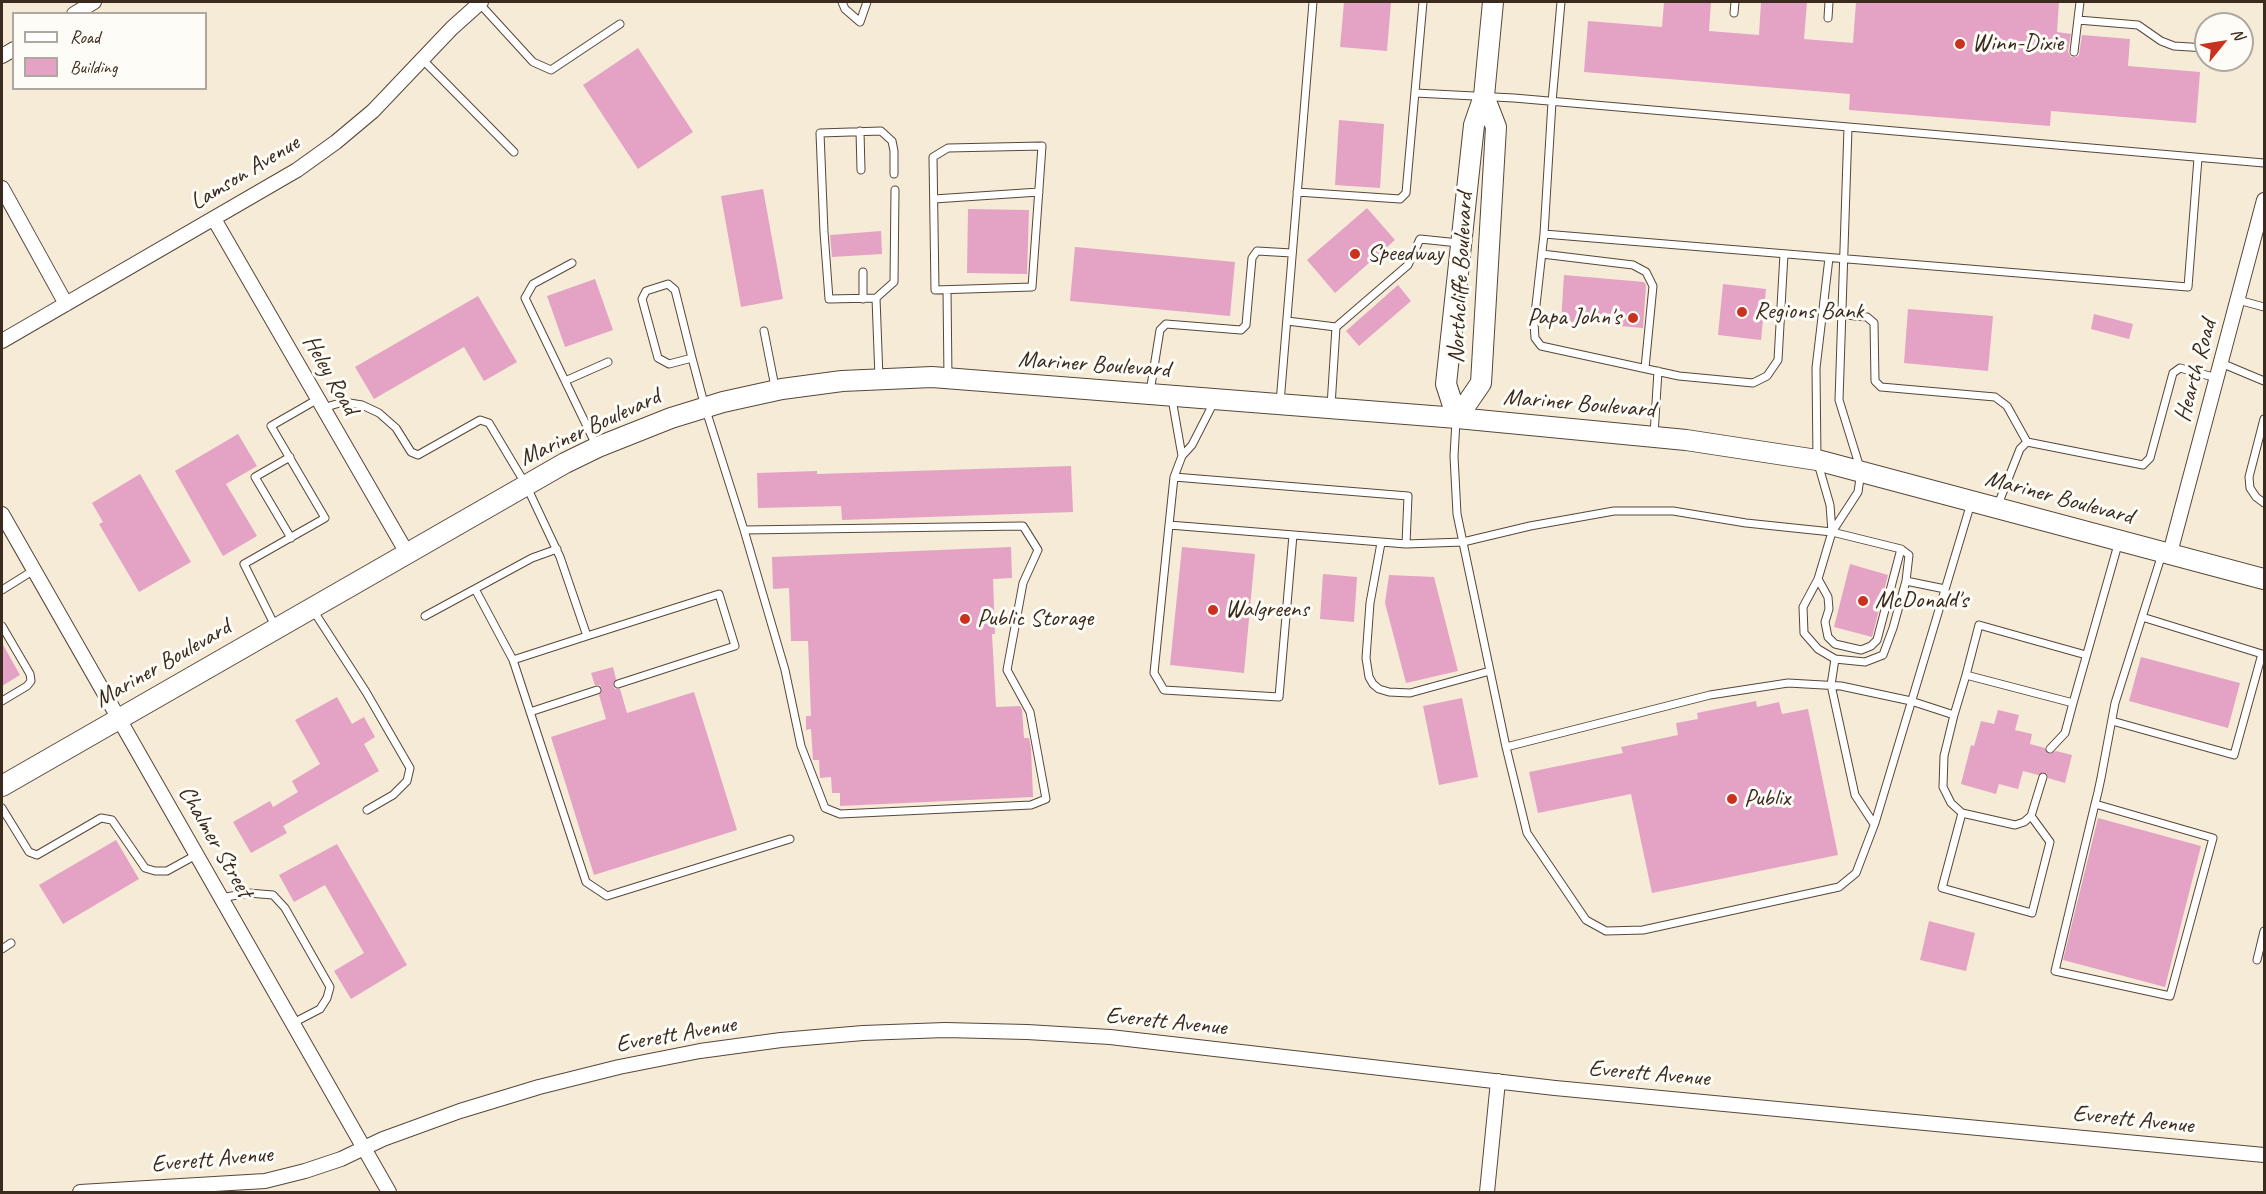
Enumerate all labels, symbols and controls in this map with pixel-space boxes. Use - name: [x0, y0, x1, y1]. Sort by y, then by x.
- legend: [12, 12, 207, 90]
- north arrow: [2194, 12, 2254, 72]
- text: N: [2227, 25, 2249, 43]
- text: Road: [70, 26, 100, 48]
- place label: Winn-Dixie: [1972, 30, 2063, 58]
- marker: Winn-Dixie: [1953, 37, 1967, 51]
- text: Building: [70, 56, 117, 78]
- street label: Lamson Avenue: [185, 129, 305, 217]
- street label: Northcliffe Boulevard: [1442, 192, 1480, 364]
- place label: Speedway: [1367, 240, 1443, 268]
- marker: Speedway: [1348, 247, 1362, 261]
- place label: Regions Bank: [1754, 298, 1863, 326]
- place label: Papa John's: [1527, 304, 1621, 332]
- marker: Regions Bank: [1735, 305, 1749, 319]
- marker: Papa John's: [1626, 311, 1640, 325]
- street label: Hearth Road: [2169, 317, 2223, 425]
- street label: Heley Road: [296, 330, 364, 420]
- street label: Mariner Boulevard: [1017, 345, 1171, 385]
- street label: Mariner Boulevard: [515, 383, 665, 473]
- street label: Mariner Boulevard: [1502, 383, 1656, 425]
- street label: Mariner Boulevard: [1982, 464, 2136, 532]
- place label: McDonald's: [1875, 587, 1968, 615]
- marker: McDonald's: [1856, 594, 1870, 608]
- place label: Walgreens: [1225, 596, 1309, 624]
- marker: Walgreens: [1206, 603, 1220, 617]
- place label: Public Storage: [977, 605, 1093, 633]
- marker: Public Storage: [958, 612, 972, 626]
- street label: Mariner Boulevard: [90, 613, 236, 715]
- street label: Chalmer Street: [171, 781, 259, 903]
- place label: Publix: [1744, 785, 1790, 813]
- marker: Publix: [1725, 792, 1739, 806]
- street label: Everett Avenue: [1104, 1001, 1228, 1043]
- street label: Everett Avenue: [614, 1010, 738, 1060]
- street label: Everett Avenue: [1587, 1054, 1711, 1094]
- street label: Everett Avenue: [2071, 1099, 2195, 1141]
- street label: Everett Avenue: [150, 1140, 274, 1180]

